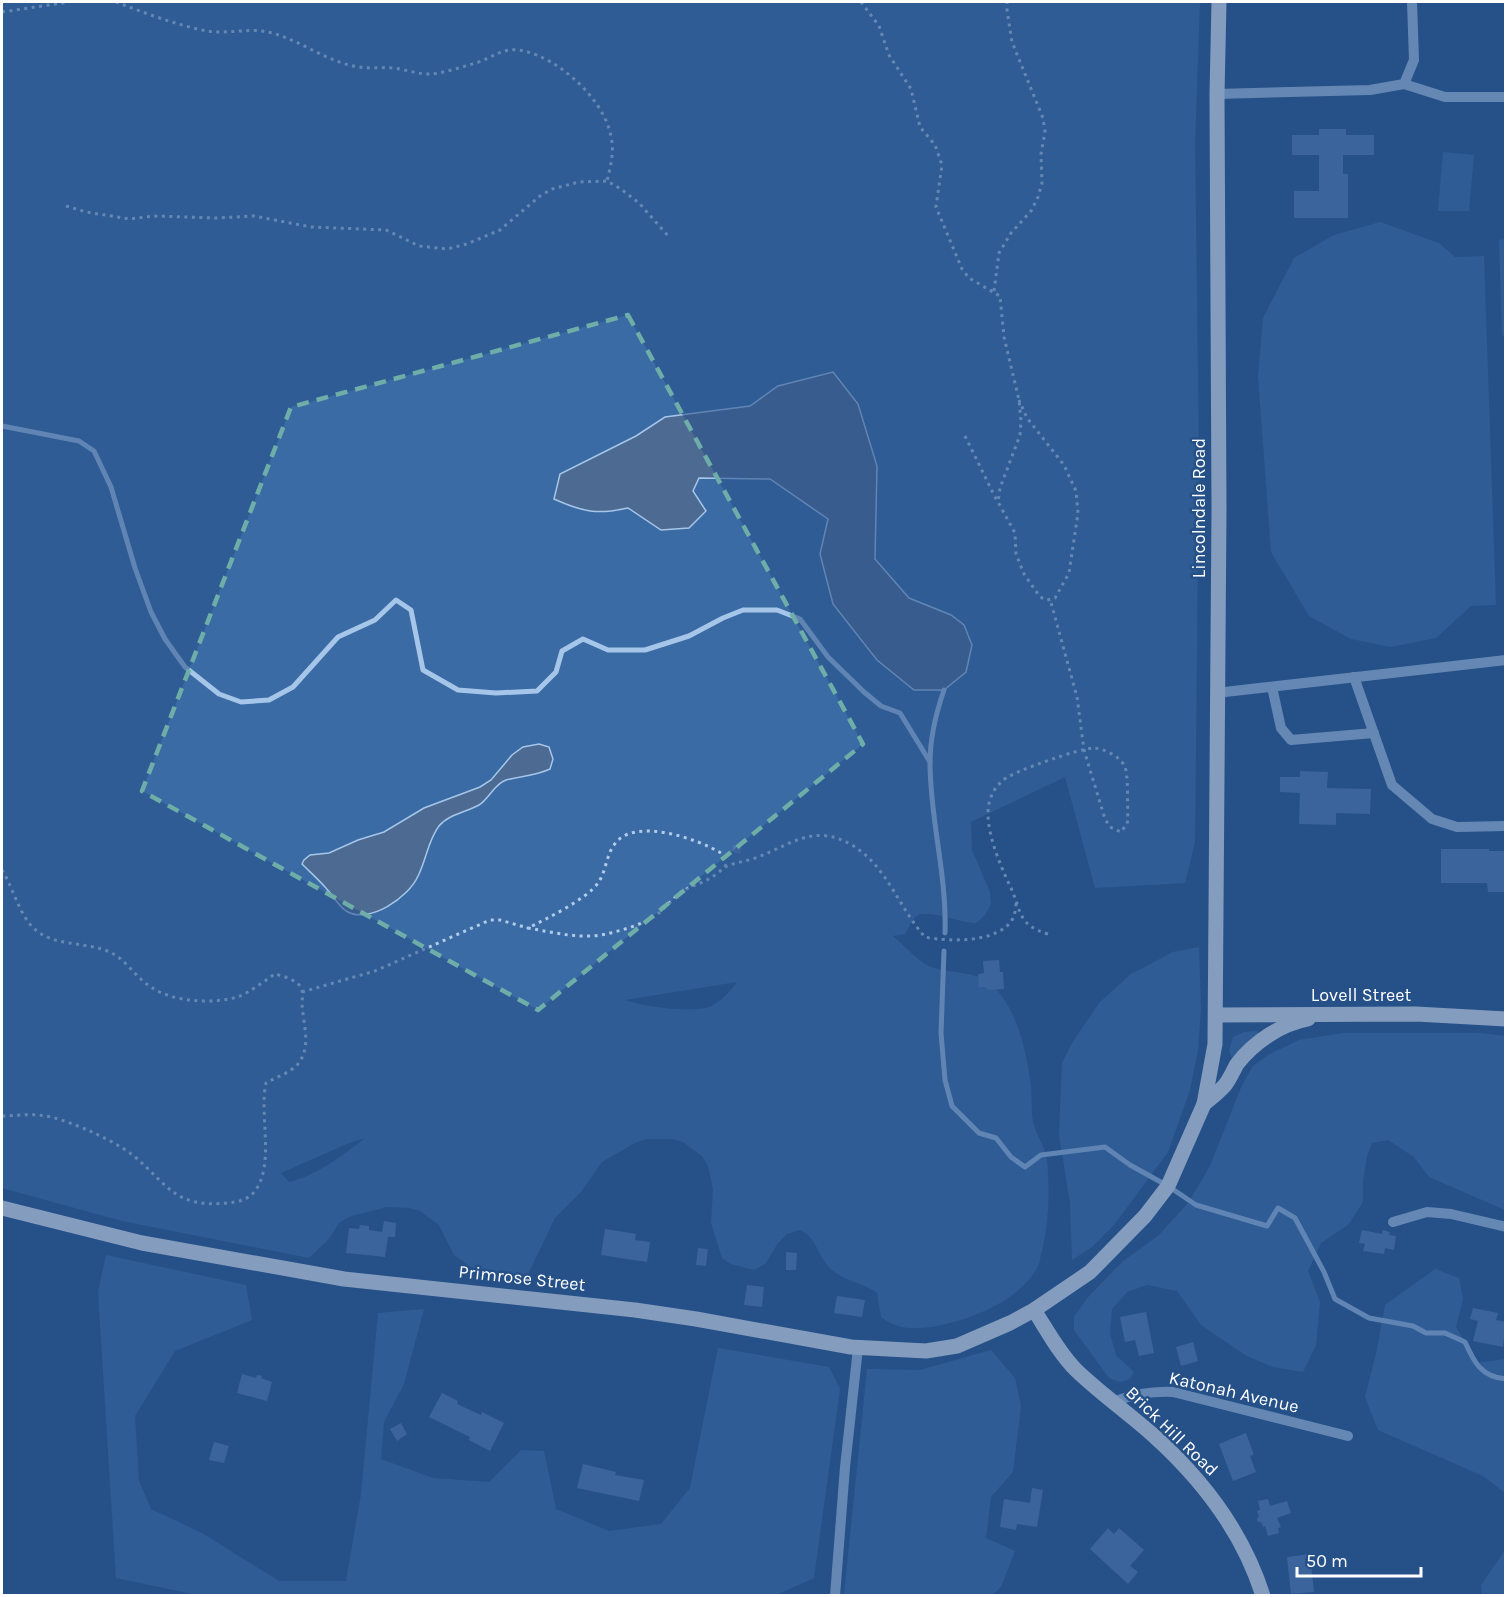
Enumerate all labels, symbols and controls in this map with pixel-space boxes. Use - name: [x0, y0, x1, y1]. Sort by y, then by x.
- street label: Lincolndale Road: [1188, 438, 1210, 578]
- street label: Lovell Street: [1311, 984, 1411, 1006]
- street label: Primrose Street: [457, 1260, 587, 1296]
- street label: Katonah Avenue: [1167, 1366, 1301, 1418]
- street label: Brick Hill Road: [1121, 1381, 1223, 1481]
- scale bar: [1297, 1540, 1422, 1578]
- text: 50 m: [1306, 1550, 1348, 1572]

